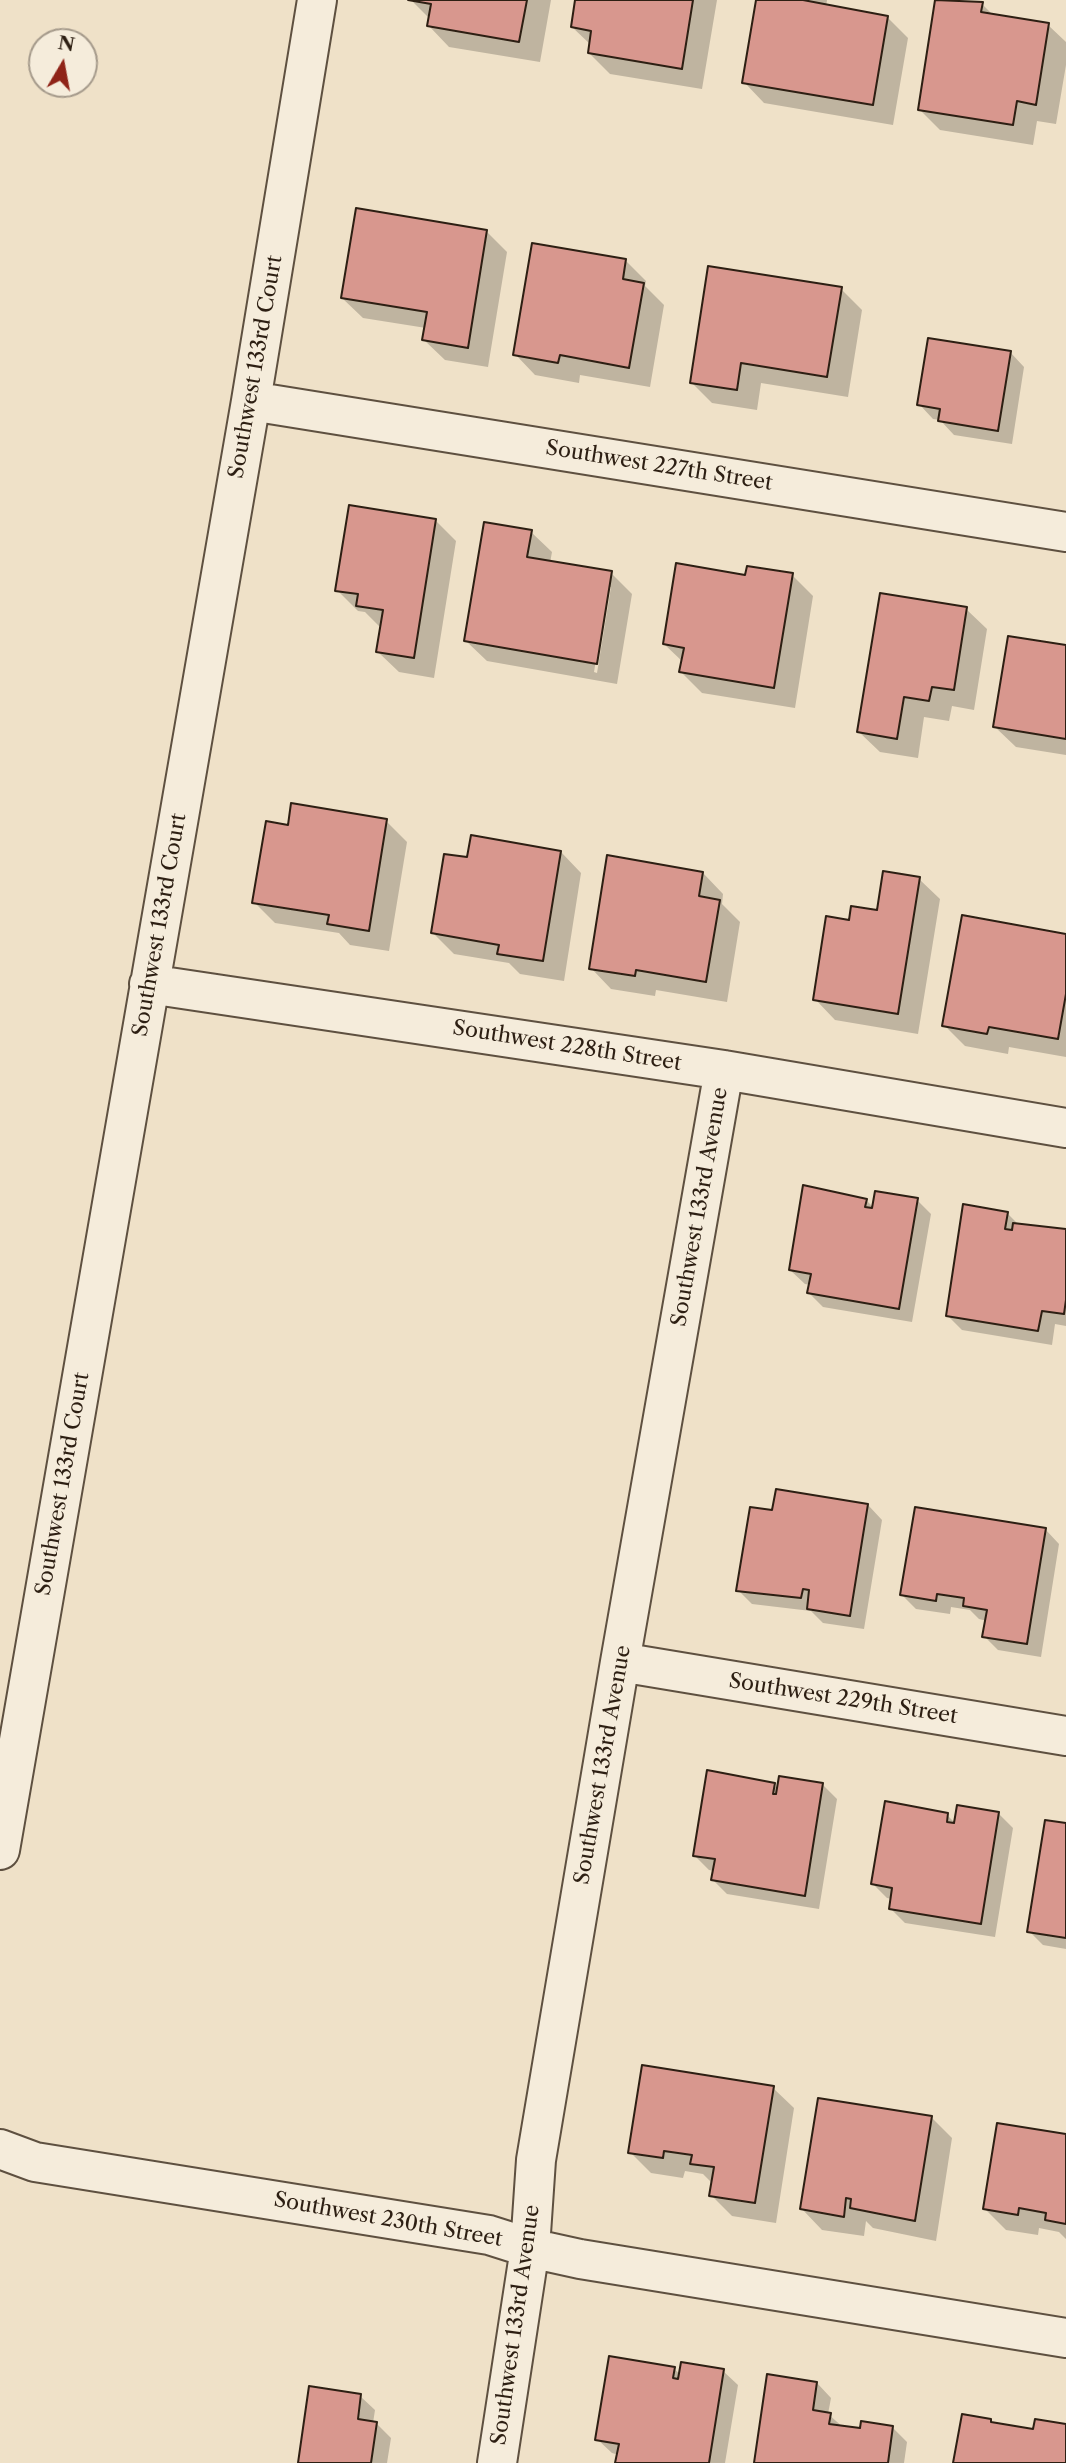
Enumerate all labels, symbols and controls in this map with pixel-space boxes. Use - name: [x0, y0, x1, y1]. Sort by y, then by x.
- north arrow: [28, 28, 98, 98]
- text: N: [56, 31, 77, 57]
- street label: Southwest 133rd Court: [224, 253, 288, 481]
- street label: Southwest 227th Street: [544, 436, 774, 496]
- street label: Southwest 133rd Court: [128, 811, 192, 1039]
- street label: Southwest 228th Street: [451, 1015, 683, 1077]
- street label: Southwest 133rd Avenue: [667, 1085, 733, 1329]
- street label: Southwest 133rd Court: [31, 1370, 95, 1598]
- street label: Southwest 133rd Avenue: [570, 1643, 636, 1887]
- street label: Southwest 229th Street: [727, 1668, 959, 1730]
- street label: Southwest 230th Street: [272, 2187, 504, 2253]
- street label: Southwest 133rd Avenue: [487, 2203, 545, 2447]

